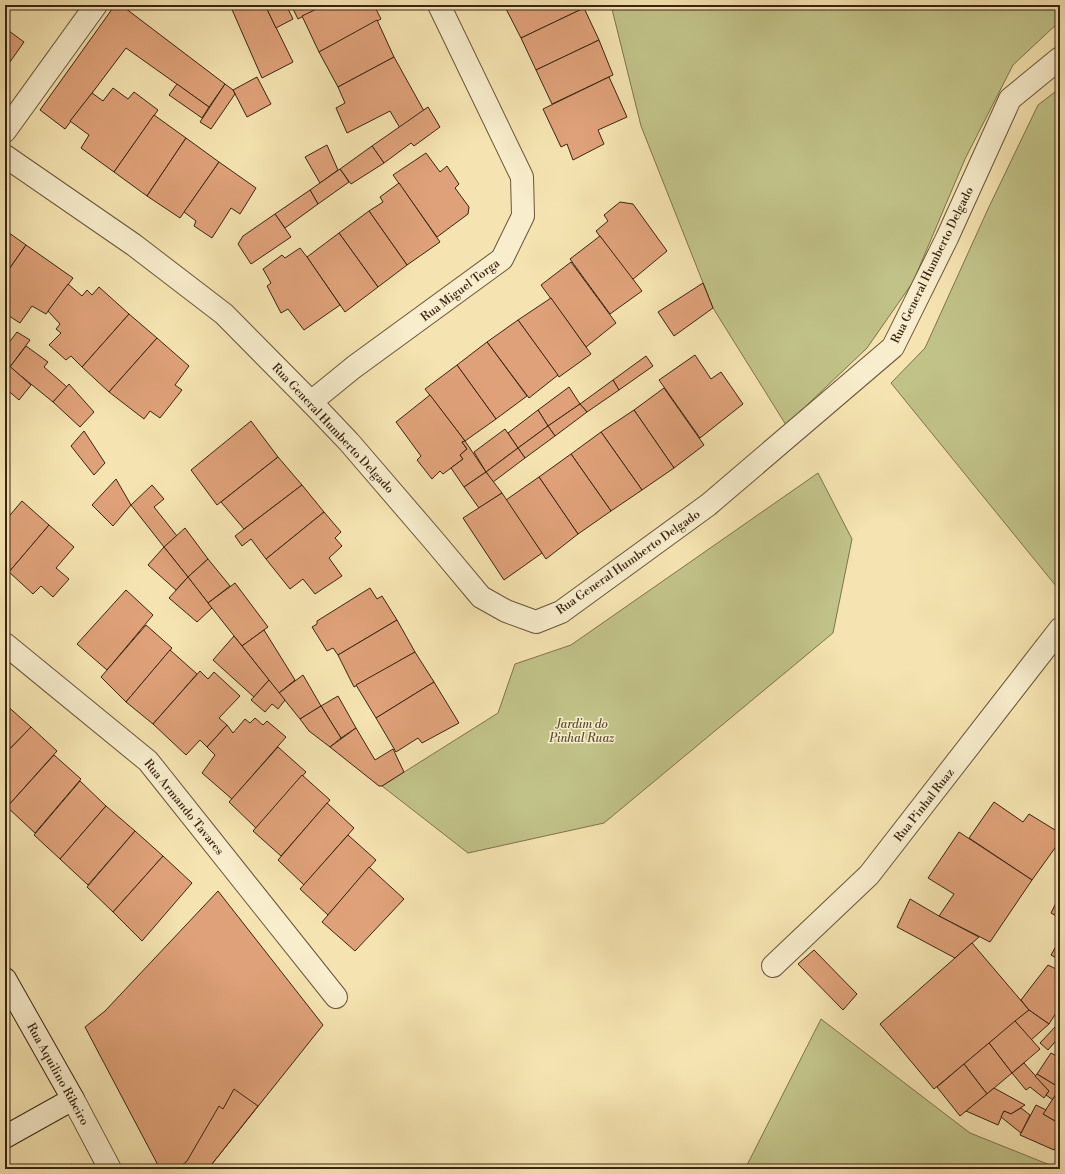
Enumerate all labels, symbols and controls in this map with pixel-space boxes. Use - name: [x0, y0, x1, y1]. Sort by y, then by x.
- street label: Rua General Humberto Delgado: [888, 184, 977, 346]
- street label: Rua Miguel Torga: [418, 255, 503, 325]
- street label: Rua General Humberto Delgado: [268, 360, 397, 497]
- street label: Rua General Humberto Delgado: [553, 507, 703, 618]
- park label: Jardim do Pinhal Ruaz: [548, 717, 615, 746]
- street label: Rua Armando Tavares: [140, 756, 227, 858]
- street label: Rua Pinhal Ruaz: [891, 765, 958, 845]
- street label: Rua Aquilino Ribeiro: [23, 1020, 92, 1128]

